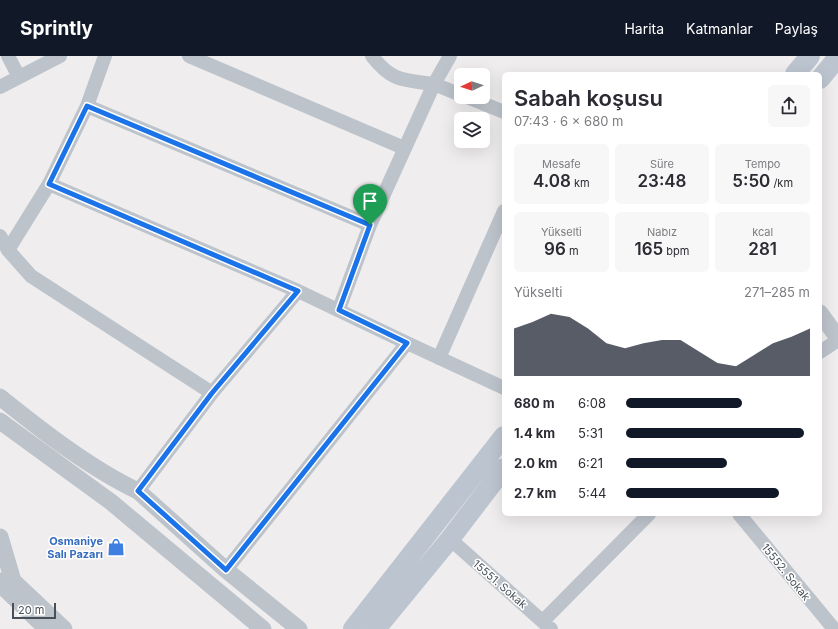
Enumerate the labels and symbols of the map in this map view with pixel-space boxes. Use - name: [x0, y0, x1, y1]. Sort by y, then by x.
- north arrow: [454, 68, 490, 104]
- pin: [353, 184, 387, 225]
- place label: Osmaniye Salı Pazarı: [47, 534, 103, 561]
- shop icon: Osmaniye Salı Pazarı: [106, 537, 126, 557]
- street label: 15552. Sokak: [759, 541, 813, 603]
- street label: 15551. Sokak: [470, 557, 530, 611]
- scale bar: [12, 601, 56, 620]

